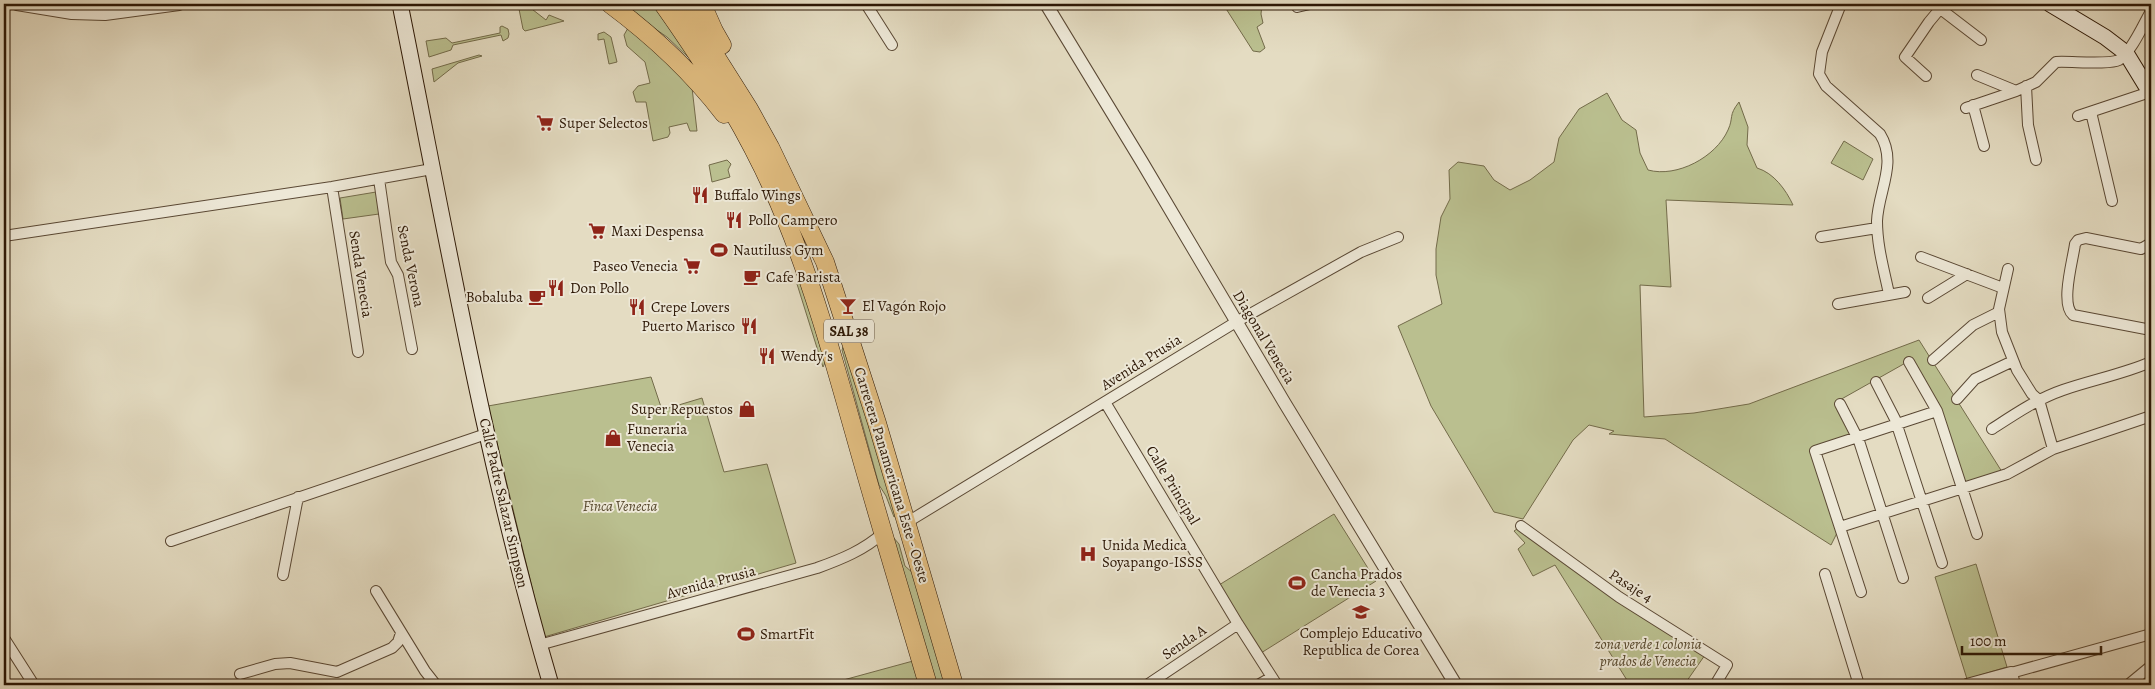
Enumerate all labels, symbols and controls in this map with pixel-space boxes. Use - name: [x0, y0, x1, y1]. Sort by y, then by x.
- supermarket icon: Super Selectos: [535, 113, 555, 133]
- place label: Super Selectos: [559, 113, 648, 133]
- restaurant icon: Buffalo Wings: [690, 185, 710, 205]
- place label: Buffalo Wings: [714, 185, 801, 205]
- restaurant icon: Pollo Campero: [724, 210, 744, 230]
- place label: Pollo Campero: [748, 210, 837, 230]
- supermarket icon: Maxi Despensa: [587, 221, 607, 241]
- place label: Maxi Despensa: [611, 221, 704, 241]
- street label: Senda Verona: [393, 223, 429, 309]
- street label: Senda Venecia: [344, 229, 378, 319]
- sports icon: Nautiluss Gym: [709, 240, 729, 260]
- place label: Nautiluss Gym: [733, 240, 824, 260]
- place label: Paseo Venecia: [593, 256, 678, 276]
- supermarket icon: Paseo Venecia: [682, 256, 702, 276]
- cafe icon: Cafe Barista: [742, 267, 762, 287]
- place label: Cafe Barista: [766, 267, 841, 287]
- restaurant icon: Don Pollo: [546, 278, 566, 298]
- place label: Don Pollo: [570, 278, 629, 298]
- street label: Diagonal Venecia: [1228, 286, 1300, 388]
- place label: Bobaluba: [466, 287, 523, 307]
- cafe icon: Bobaluba: [527, 287, 547, 307]
- bar icon: El Vagón Rojo: [838, 296, 858, 316]
- place label: El Vagón Rojo: [862, 296, 946, 316]
- restaurant icon: Crepe Lovers: [627, 297, 647, 317]
- place label: Crepe Lovers: [651, 297, 730, 317]
- place label: Puerto Marisco: [642, 316, 735, 336]
- restaurant icon: Puerto Marisco: [739, 316, 759, 336]
- road number: SAL 38: [824, 320, 874, 342]
- street label: Avenida Prusia: [1096, 329, 1185, 395]
- restaurant icon: Wendy's: [757, 346, 777, 366]
- place label: Wendy's: [780, 346, 833, 366]
- street label: Carretera Panamericana Este - Oeste: [850, 365, 935, 586]
- place label: Super Repuestos: [631, 399, 733, 419]
- shop icon: Super Repuestos: [737, 399, 757, 419]
- street label: Calle Padre Salazar Simpson: [475, 416, 533, 590]
- place label: Funeraria Venecia: [626, 419, 687, 456]
- shop icon: Funeraria Venecia: [603, 428, 623, 448]
- street label: Calle Principal: [1142, 442, 1205, 529]
- park label: Finca Venecia: [583, 496, 657, 516]
- place label: Unida Medica Soyapango-ISSS: [1102, 535, 1203, 572]
- hospital icon: Unida Medica Soyapango-ISSS: [1078, 544, 1098, 564]
- street label: Avenida Prusia: [663, 561, 758, 604]
- place label: Cancha Prados de Venecia 3: [1311, 564, 1402, 601]
- street label: Pasaje 4: [1605, 564, 1657, 608]
- sports icon: Cancha Prados de Venecia 3: [1287, 573, 1307, 593]
- school or university icon: Complejo Educativo Republica de Corea: [1351, 602, 1371, 622]
- street label: Senda A: [1158, 620, 1210, 664]
- place label: Complejo Educativo Republica de Corea: [1300, 623, 1422, 660]
- sports icon: SmartFit: [736, 624, 756, 644]
- place label: SmartFit: [760, 624, 815, 644]
- scale bar: [1962, 624, 2101, 656]
- text: 100 m: [1970, 631, 2007, 651]
- park label: zona verde 1 colonia prados de Venecia: [1593, 634, 1702, 671]

